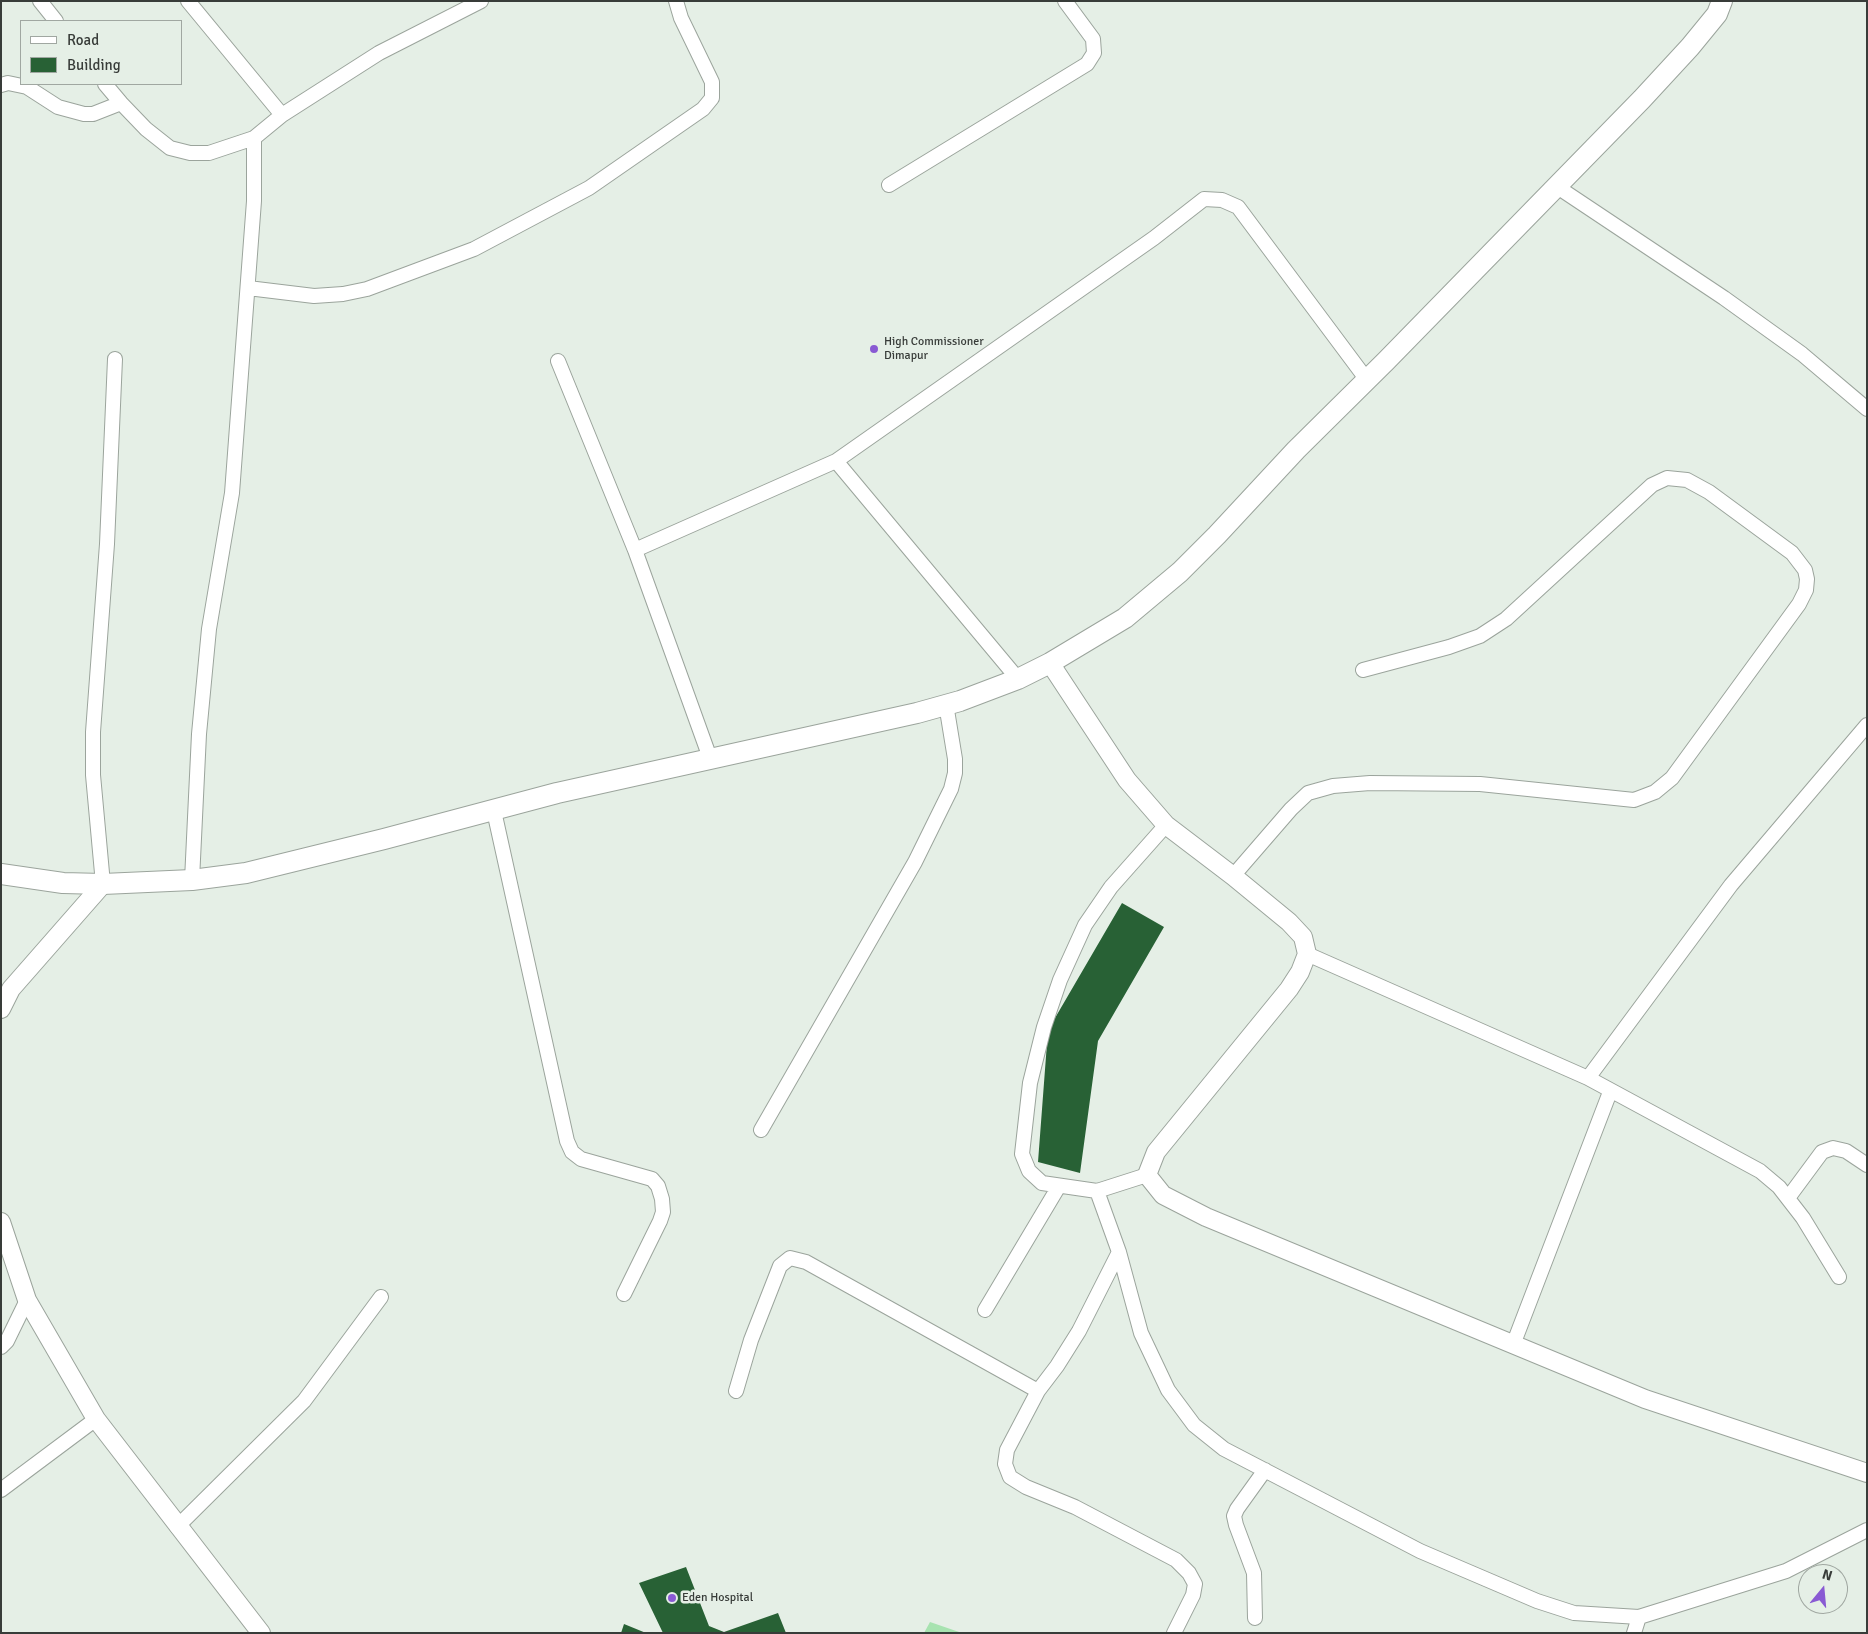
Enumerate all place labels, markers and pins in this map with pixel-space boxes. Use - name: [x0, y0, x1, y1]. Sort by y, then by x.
- place label: High Commissioner Dimapur: [884, 335, 984, 363]
- marker: High Commissioner Dimapur: [868, 343, 880, 355]
- place label: Eden Hospital: [682, 1591, 753, 1605]
- marker: Eden Hospital: [666, 1592, 678, 1604]

